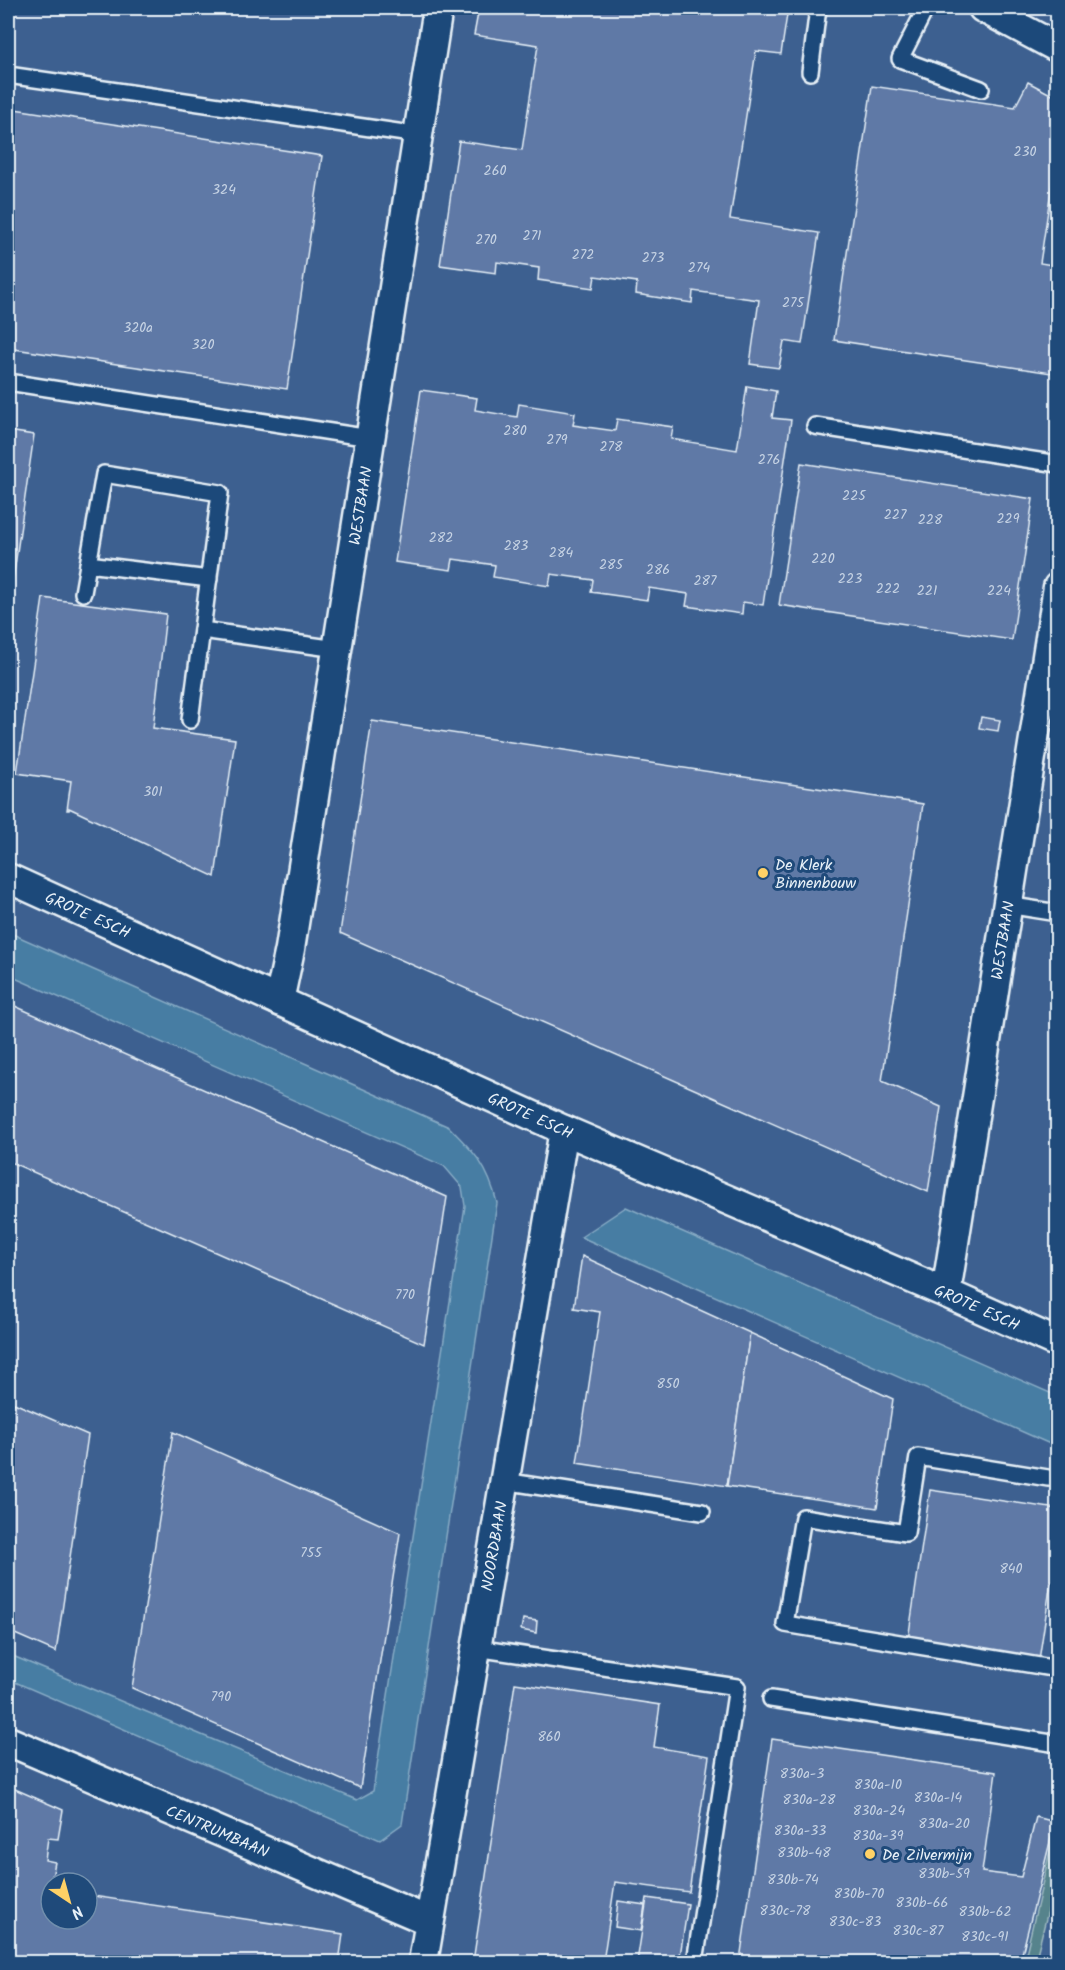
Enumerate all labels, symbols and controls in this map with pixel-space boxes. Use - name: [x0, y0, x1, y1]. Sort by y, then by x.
- house number: 230: [1013, 141, 1037, 163]
- house number: 260: [484, 160, 506, 182]
- house number: 324: [212, 179, 236, 201]
- house number: 271: [523, 225, 541, 247]
- house number: 270: [475, 229, 497, 251]
- house number: 272: [572, 244, 594, 266]
- house number: 273: [642, 247, 664, 269]
- house number: 274: [688, 257, 710, 279]
- house number: 275: [782, 292, 806, 314]
- house number: 320a: [123, 317, 153, 339]
- house number: 320: [191, 334, 215, 356]
- house number: 280: [503, 420, 527, 442]
- house number: 279: [546, 429, 568, 451]
- house number: 278: [599, 436, 623, 458]
- house number: 276: [758, 449, 780, 471]
- street label: WESTBAAN: [343, 464, 380, 547]
- house number: 225: [842, 485, 867, 507]
- house number: 227: [884, 504, 907, 526]
- house number: 229: [996, 508, 1020, 530]
- house number: 228: [918, 509, 943, 531]
- house number: 282: [429, 527, 453, 549]
- house number: 283: [504, 535, 528, 557]
- house number: 284: [549, 542, 573, 564]
- house number: 220: [811, 548, 835, 570]
- house number: 285: [599, 554, 625, 576]
- house number: 286: [646, 559, 670, 581]
- house number: 223: [838, 568, 862, 590]
- house number: 287: [693, 570, 717, 592]
- house number: 222: [876, 578, 900, 600]
- house number: 221: [917, 580, 937, 602]
- house number: 224: [987, 580, 1011, 602]
- house number: 301: [143, 781, 163, 803]
- place label: De Klerk Binnenbouw: [775, 853, 856, 896]
- marker: De Klerk Binnenbouw: [756, 866, 770, 880]
- street label: GROTE ESCH: [41, 885, 134, 946]
- street label: WESTBAAN: [985, 899, 1022, 982]
- street label: GROTE ESCH: [483, 1086, 577, 1147]
- street label: GROTE ESCH: [930, 1278, 1024, 1338]
- house number: 770: [395, 1284, 415, 1306]
- house number: 850: [657, 1373, 679, 1395]
- street label: NOORDBAAN: [475, 1499, 515, 1593]
- house number: 755: [300, 1542, 323, 1564]
- house number: 840: [999, 1558, 1023, 1580]
- house number: 790: [211, 1686, 231, 1708]
- house number: 860: [537, 1726, 561, 1748]
- house number: 830a-3: [780, 1763, 824, 1785]
- house number: 830a-10: [854, 1774, 902, 1796]
- house number: 830a-14: [914, 1787, 963, 1809]
- house number: 830a-28: [783, 1789, 836, 1811]
- street label: CENTRUMBAAN: [161, 1799, 273, 1865]
- house number: 830a-24: [853, 1800, 905, 1822]
- house number: 830a-20: [918, 1813, 970, 1835]
- house number: 830a-33: [774, 1820, 826, 1842]
- house number: 830a-39: [852, 1825, 904, 1847]
- house number: 830b-48: [777, 1842, 831, 1864]
- place label: De Zilvermijn: [882, 1843, 972, 1868]
- marker: De Zilvermijn: [863, 1847, 877, 1861]
- house number: 830b-59: [918, 1863, 970, 1885]
- house number: 830b-74: [767, 1869, 819, 1891]
- north arrow: [39, 1871, 99, 1931]
- house number: 830b-70: [834, 1883, 884, 1905]
- house number: 830b-66: [896, 1892, 948, 1914]
- text: N: [65, 1899, 88, 1925]
- house number: 830c-78: [760, 1900, 811, 1922]
- house number: 830b-62: [958, 1901, 1012, 1923]
- house number: 830c-83: [829, 1911, 881, 1933]
- house number: 830c-87: [893, 1920, 944, 1942]
- house number: 830c-91: [961, 1926, 1009, 1948]

